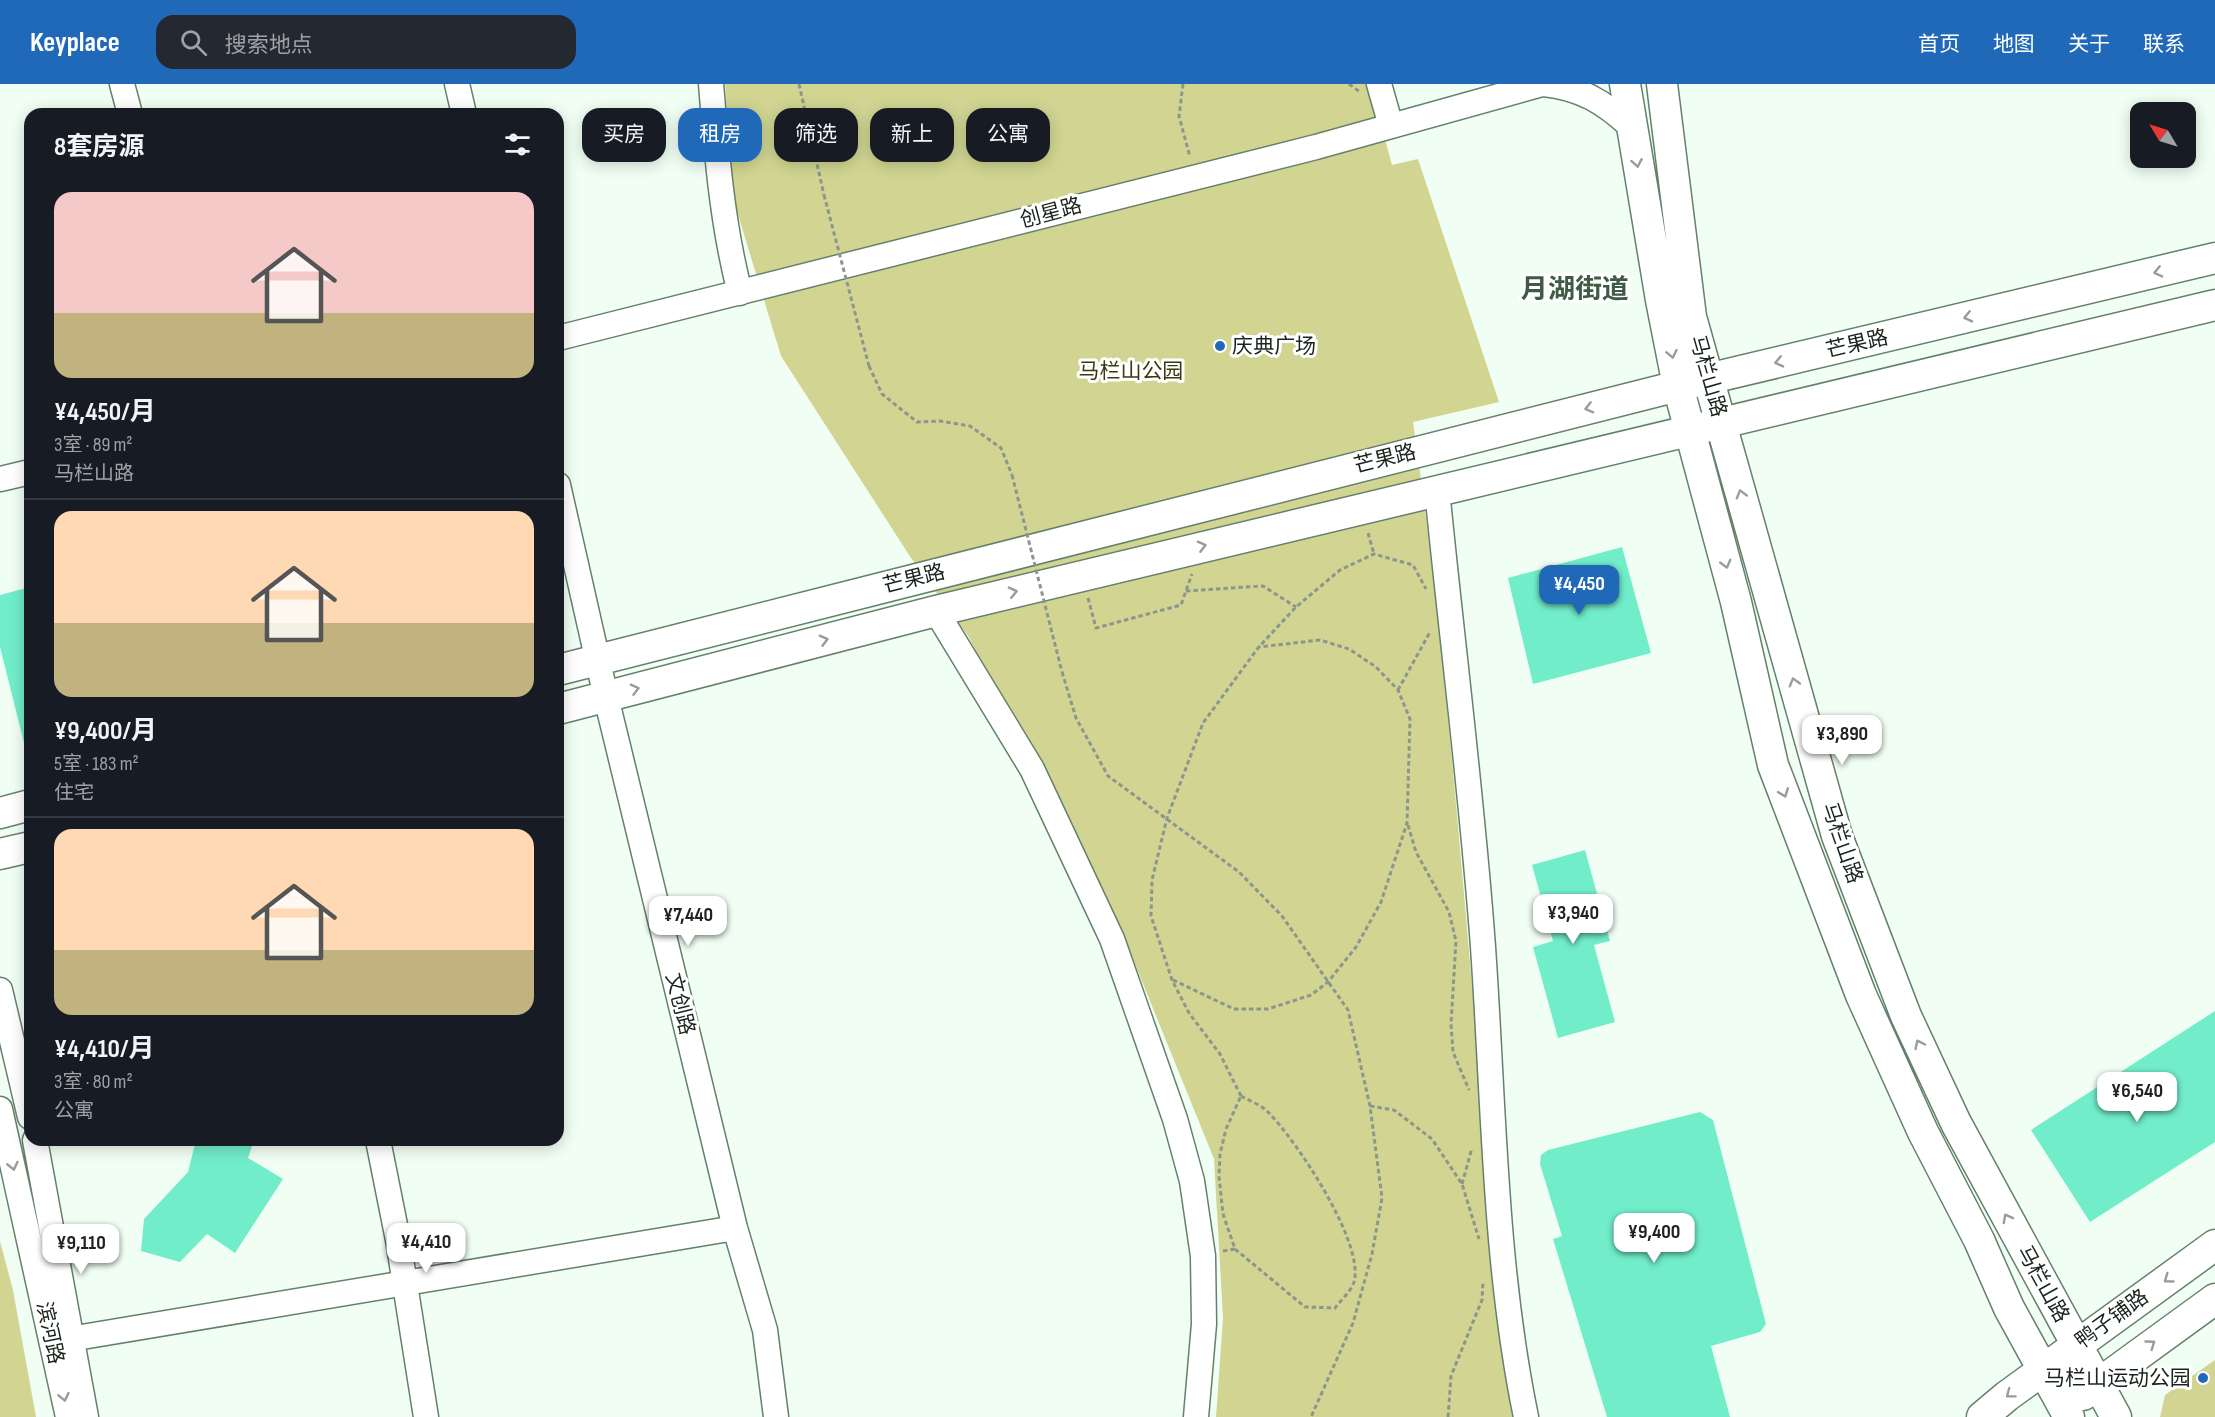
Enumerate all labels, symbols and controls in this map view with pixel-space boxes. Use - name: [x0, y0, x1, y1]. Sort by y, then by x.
- search box: [156, 15, 576, 69]
- text: Keyplace: [30, 26, 120, 59]
- icon: search: [177, 26, 210, 59]
- text: 搜索地点: [225, 32, 313, 59]
- text: 首页: [1918, 32, 1960, 57]
- text: 地图: [1993, 32, 2035, 57]
- text: 关于: [2068, 32, 2110, 57]
- text: 联系: [2143, 32, 2185, 57]
- north arrow: [2130, 102, 2196, 168]
- map controls: [2130, 102, 2196, 168]
- chip: 买房: [582, 108, 666, 162]
- chip: 租房: [678, 108, 762, 162]
- chip: 筛选: [774, 108, 858, 162]
- chip: 新上: [870, 108, 954, 162]
- chip: 公寓: [966, 108, 1050, 162]
- icon: filters: [501, 128, 534, 161]
- text: 8套房源: [54, 132, 144, 163]
- one-way arrow: [1631, 158, 1643, 167]
- street label: 创星路: [1017, 193, 1085, 233]
- icon: home: [240, 231, 348, 339]
- one-way arrow: [2153, 264, 2163, 277]
- district label: 月湖街道: [1521, 274, 1629, 306]
- one-way arrow: [1964, 309, 1974, 322]
- street label: 芒果路: [1823, 325, 1891, 363]
- street label: 马栏山路: [1684, 332, 1732, 420]
- place label: 庆典广场: [1232, 334, 1316, 359]
- marker: 庆典广场: [1213, 339, 1227, 353]
- one-way arrow: [1665, 349, 1678, 359]
- one-way arrow: [1774, 355, 1784, 368]
- park label: 马栏山公园: [1079, 359, 1184, 384]
- text: ¥4,450/月: [54, 397, 156, 428]
- one-way arrow: [1584, 401, 1595, 413]
- text: 3室 · 89 m²: [54, 433, 133, 457]
- street label: 芒果路: [1351, 439, 1419, 479]
- text: 马栏山路: [54, 462, 134, 486]
- one-way arrow: [1736, 489, 1748, 500]
- one-way arrow: [1197, 541, 1207, 554]
- icon: home: [240, 550, 348, 658]
- one-way arrow: [1718, 558, 1731, 568]
- street label: 芒果路: [880, 559, 948, 599]
- pin: ¥4,450: [1530, 565, 1628, 616]
- text: ¥4,450: [1553, 572, 1605, 596]
- one-way arrow: [1008, 587, 1018, 600]
- one-way arrow: [818, 635, 828, 647]
- one-way arrow: [1789, 677, 1801, 688]
- one-way arrow: [629, 684, 640, 696]
- pin: ¥3,890: [1793, 715, 1891, 766]
- text: ¥9,400/月: [54, 716, 157, 747]
- text: ¥3,890: [1816, 722, 1868, 746]
- text: 5室 · 183 m²: [54, 752, 139, 776]
- text: 住宅: [54, 781, 94, 805]
- one-way arrow: [1777, 787, 1789, 798]
- street label: 马栏山路: [1817, 799, 1867, 887]
- icon: home: [240, 868, 348, 976]
- pin: ¥3,940: [1524, 894, 1622, 945]
- pin: ¥7,440: [639, 896, 737, 947]
- text: ¥3,940: [1547, 901, 1599, 925]
- text: ¥7,440: [663, 903, 713, 927]
- street label: 文创路: [660, 970, 700, 1038]
- text: ¥4,410/月: [54, 1034, 155, 1065]
- one-way arrow: [1915, 1040, 1927, 1051]
- text: 3室 · 80 m²: [54, 1070, 133, 1094]
- pin: ¥6,540: [2088, 1072, 2186, 1123]
- text: ¥6,540: [2111, 1079, 2163, 1103]
- text: 公寓: [54, 1099, 94, 1123]
- one-way arrow: [6, 1160, 19, 1170]
- pin: ¥9,400: [1605, 1213, 1703, 1264]
- one-way arrow: [2003, 1214, 2014, 1224]
- text: ¥9,400: [1628, 1220, 1680, 1244]
- pin: ¥4,410: [377, 1223, 475, 1274]
- pin: ¥9,110: [32, 1224, 130, 1275]
- text: ¥4,410: [401, 1230, 451, 1254]
- text: ¥9,110: [56, 1231, 106, 1255]
- street label: 马栏山路: [2012, 1241, 2074, 1327]
- one-way arrow: [2163, 1272, 2174, 1283]
- street label: 鸭子铺路: [2071, 1284, 2153, 1354]
- street label: 滨河路: [31, 1300, 69, 1366]
- one-way arrow: [2145, 1341, 2156, 1352]
- place label: 马栏山运动公园: [2044, 1366, 2191, 1391]
- marker: 马栏山运动公园: [2196, 1371, 2210, 1385]
- one-way arrow: [2006, 1386, 2017, 1397]
- one-way arrow: [56, 1392, 69, 1402]

